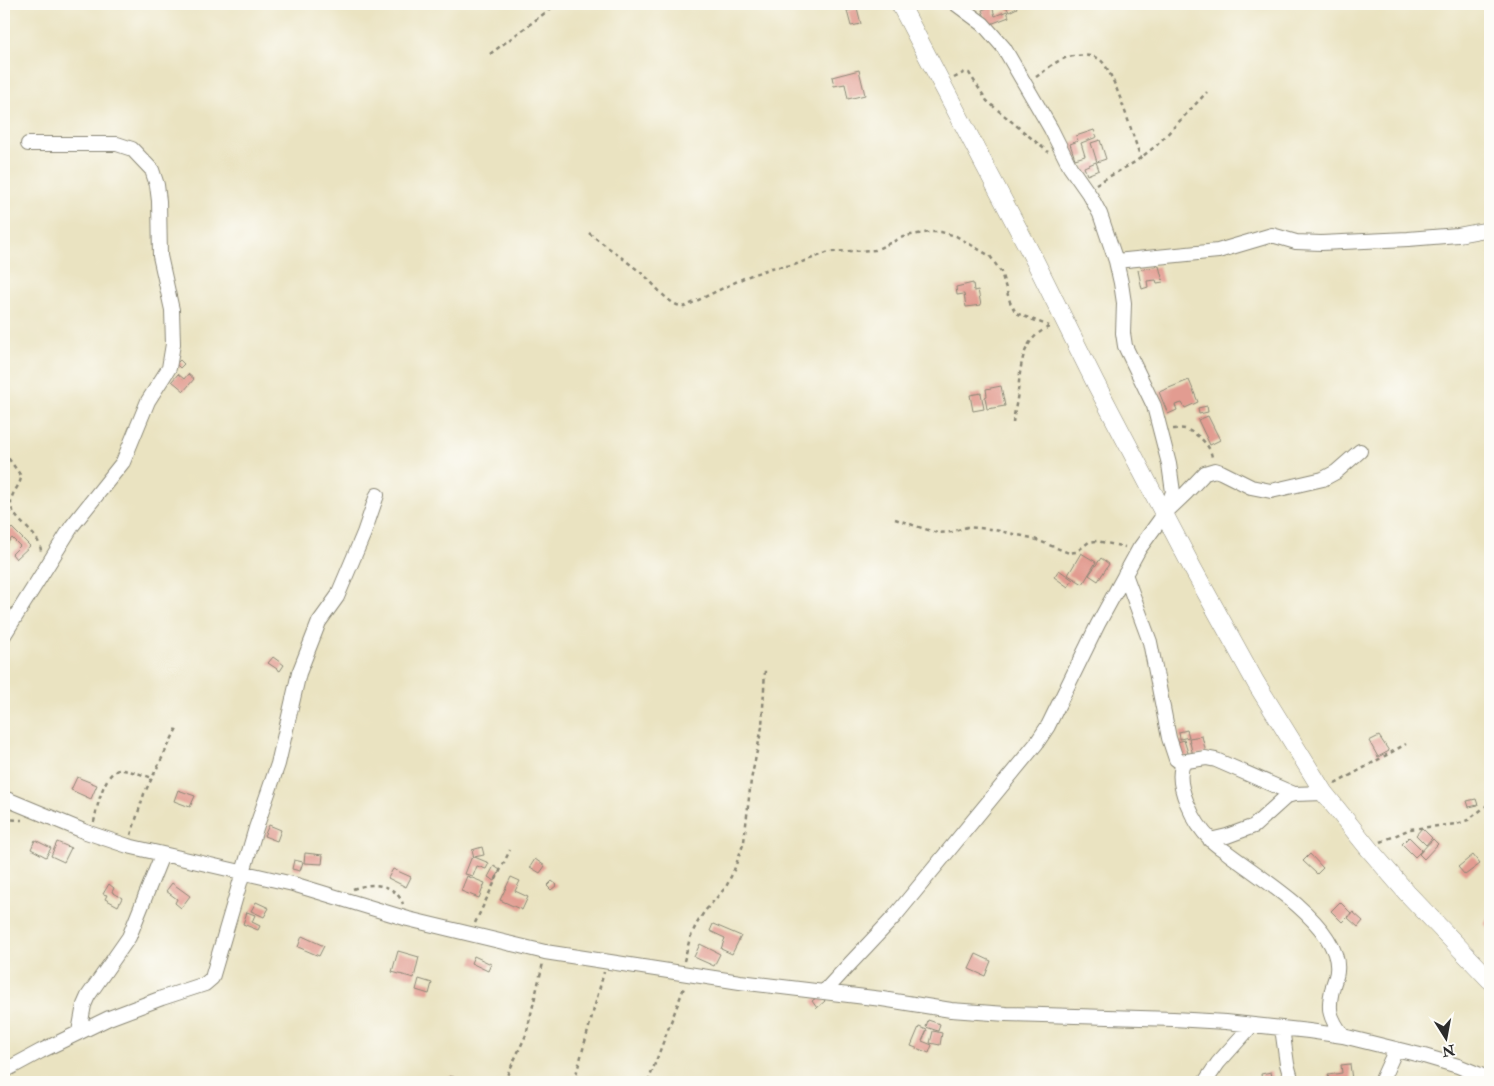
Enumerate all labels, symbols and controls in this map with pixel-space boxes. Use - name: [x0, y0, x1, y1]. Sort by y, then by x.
- north arrow: [1422, 1014, 1472, 1064]
- text: N: [1440, 1041, 1457, 1060]

